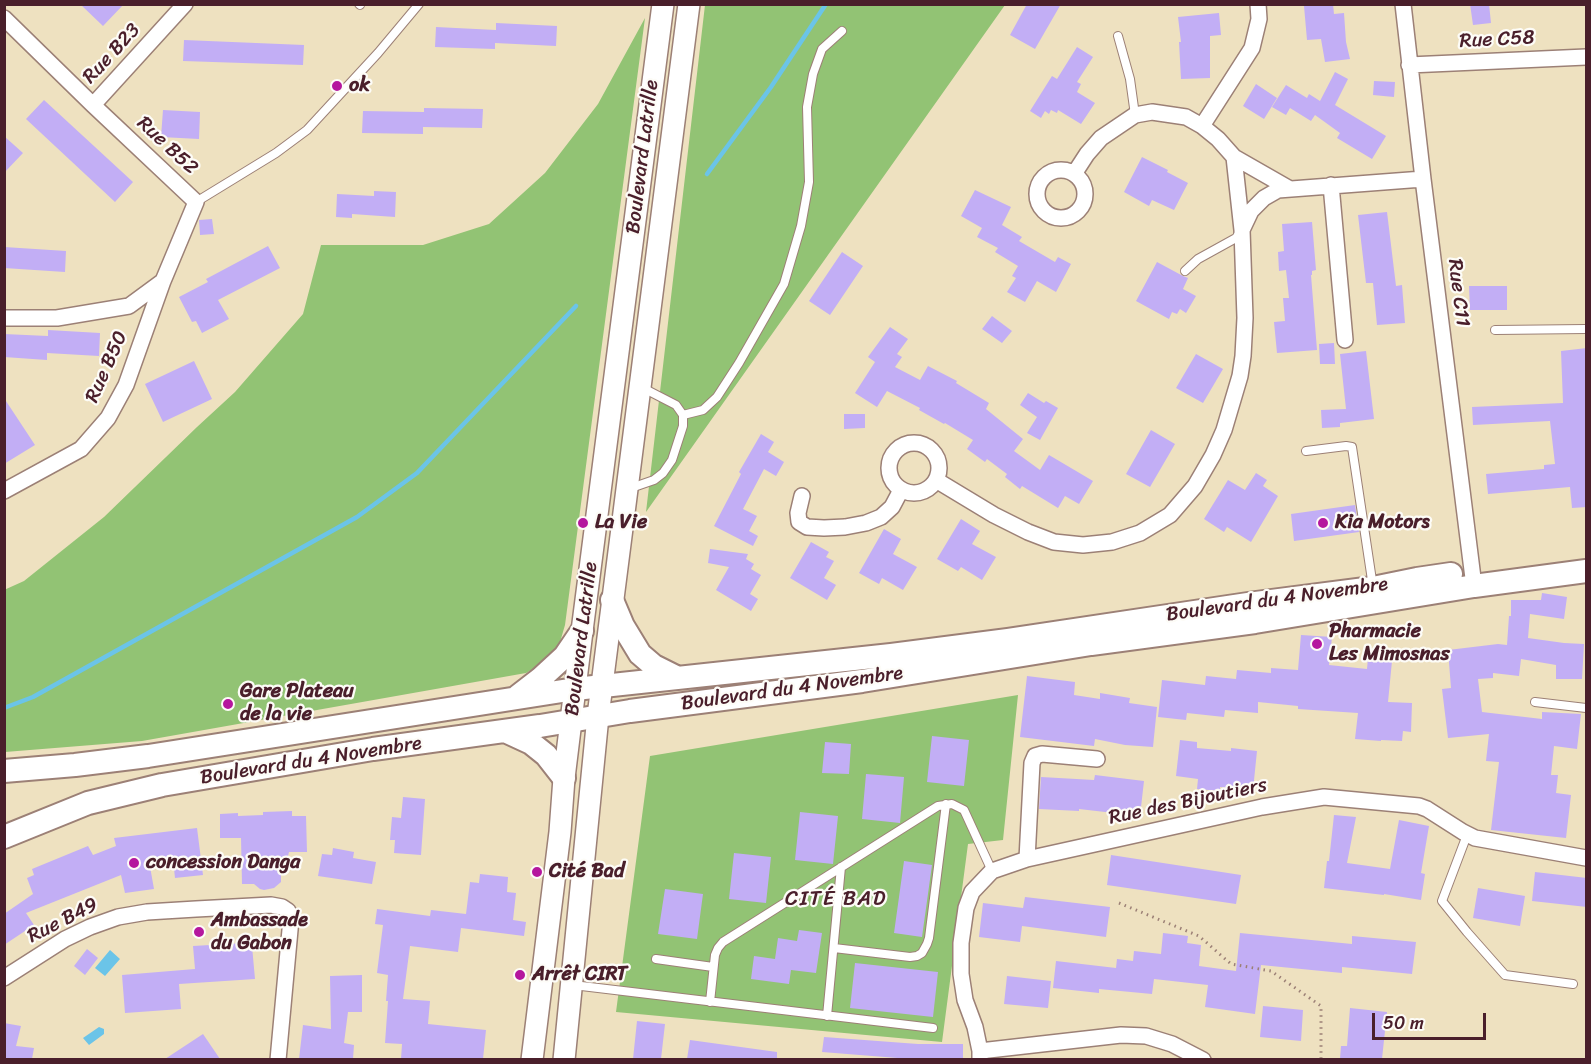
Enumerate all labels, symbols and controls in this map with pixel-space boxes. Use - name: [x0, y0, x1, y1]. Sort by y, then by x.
- street label: Rue B23: [78, 19, 146, 89]
- street label: Rue C58: [1459, 26, 1535, 54]
- place label: ok: [349, 74, 370, 98]
- marker: ok: [330, 79, 344, 93]
- street label: Boulevard Latrille: [622, 79, 664, 235]
- street label: Rue B52: [131, 112, 203, 180]
- street label: Rue C11: [1442, 258, 1474, 328]
- street label: Rue B50: [81, 327, 133, 407]
- place label: La Vie: [595, 511, 647, 535]
- place label: Kia Motors: [1335, 511, 1430, 535]
- marker: La Vie: [576, 516, 590, 530]
- marker: Kia Motors: [1316, 516, 1330, 530]
- street label: Boulevard Latrille: [561, 561, 603, 717]
- street label: Boulevard du 4 Novembre: [1165, 573, 1389, 627]
- place label: Pharmacie Les Mimosnas: [1329, 620, 1450, 667]
- marker: Pharmacie Les Mimosnas: [1310, 637, 1324, 651]
- street label: Boulevard du 4 Novembre: [680, 662, 904, 716]
- place label: Gare Plateau de la vie: [240, 680, 354, 727]
- marker: Gare Plateau de la vie: [221, 697, 235, 711]
- street label: Boulevard du 4 Novembre: [199, 732, 423, 790]
- street label: Rue des Bijoutiers: [1107, 774, 1269, 830]
- place label: concession Danga: [146, 851, 300, 875]
- marker: concession Danga: [127, 856, 141, 870]
- place label: Cité Bad: [549, 860, 624, 884]
- marker: Cité Bad: [530, 865, 544, 879]
- district label: CITÉ BAD: [785, 887, 887, 913]
- street label: Rue B49: [24, 893, 102, 949]
- place label: Ambassade du Gabon: [211, 909, 308, 956]
- marker: Ambassade du Gabon: [192, 925, 206, 939]
- place label: Arrêt CIRT: [532, 963, 628, 987]
- marker: Arrêt CIRT: [513, 968, 527, 982]
- scale bar: [1375, 1001, 1489, 1039]
- text: 50 m: [1383, 1007, 1424, 1039]

